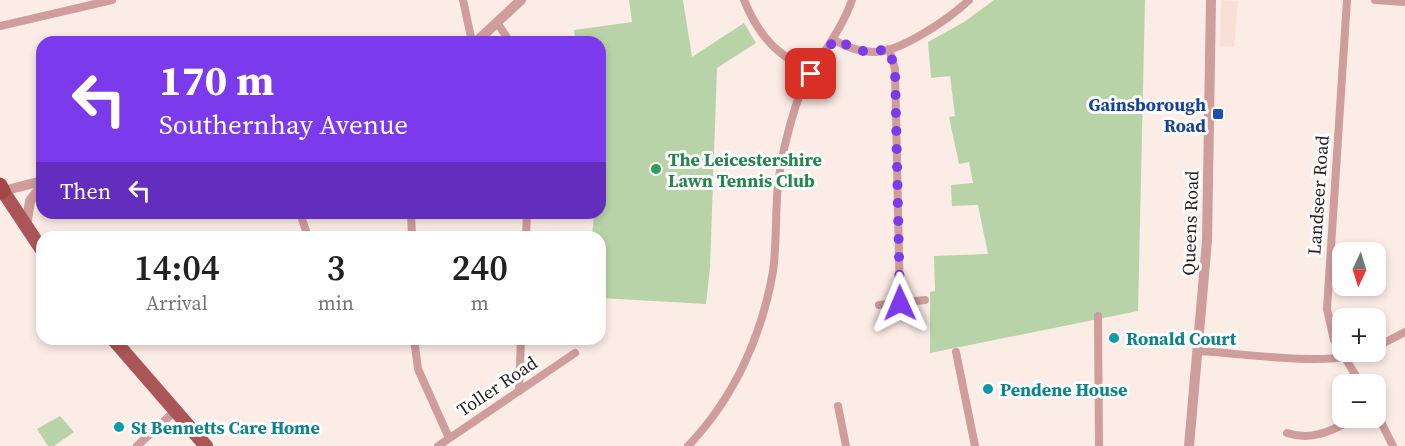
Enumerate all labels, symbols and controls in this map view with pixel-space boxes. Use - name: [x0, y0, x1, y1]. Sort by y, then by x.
- pin: [785, 48, 836, 99]
- text: 170 m: [159, 51, 274, 109]
- icon: arrive: [794, 57, 827, 90]
- icon: left: [60, 60, 138, 138]
- place label: Gainsborough Road: [1088, 92, 1206, 138]
- text: Southernhay Avenue: [159, 106, 408, 143]
- marker: Gainsborough Road: [1211, 107, 1225, 121]
- street label: Landseer Road: [1301, 134, 1335, 256]
- place label: The Leicestershire Lawn Tennis Club: [668, 147, 822, 193]
- marker: The Leicestershire Lawn Tennis Club: [649, 162, 663, 176]
- street label: Queens Road: [1176, 170, 1204, 276]
- icon: left: [123, 174, 156, 207]
- text: Then: [60, 176, 111, 206]
- north arrow: [1332, 242, 1386, 296]
- map controls: [1332, 242, 1386, 428]
- text: 14:04: [134, 243, 220, 292]
- text: 3: [326, 243, 345, 292]
- text: 240: [452, 243, 508, 292]
- position arrow: [868, 271, 932, 335]
- text: Arrival: [146, 289, 208, 317]
- text: min: [318, 289, 354, 317]
- text: m: [471, 289, 489, 317]
- button: +: [1332, 308, 1386, 362]
- place label: Ronald Court: [1126, 326, 1237, 351]
- marker: Ronald Court: [1107, 331, 1121, 345]
- street label: Toller Road: [452, 350, 542, 422]
- button: −: [1332, 374, 1386, 428]
- place label: Pendene House: [1000, 377, 1127, 402]
- marker: Pendene House: [981, 382, 995, 396]
- place label: St Bennetts Care Home: [131, 415, 320, 440]
- marker: St Bennetts Care Home: [112, 420, 126, 434]

